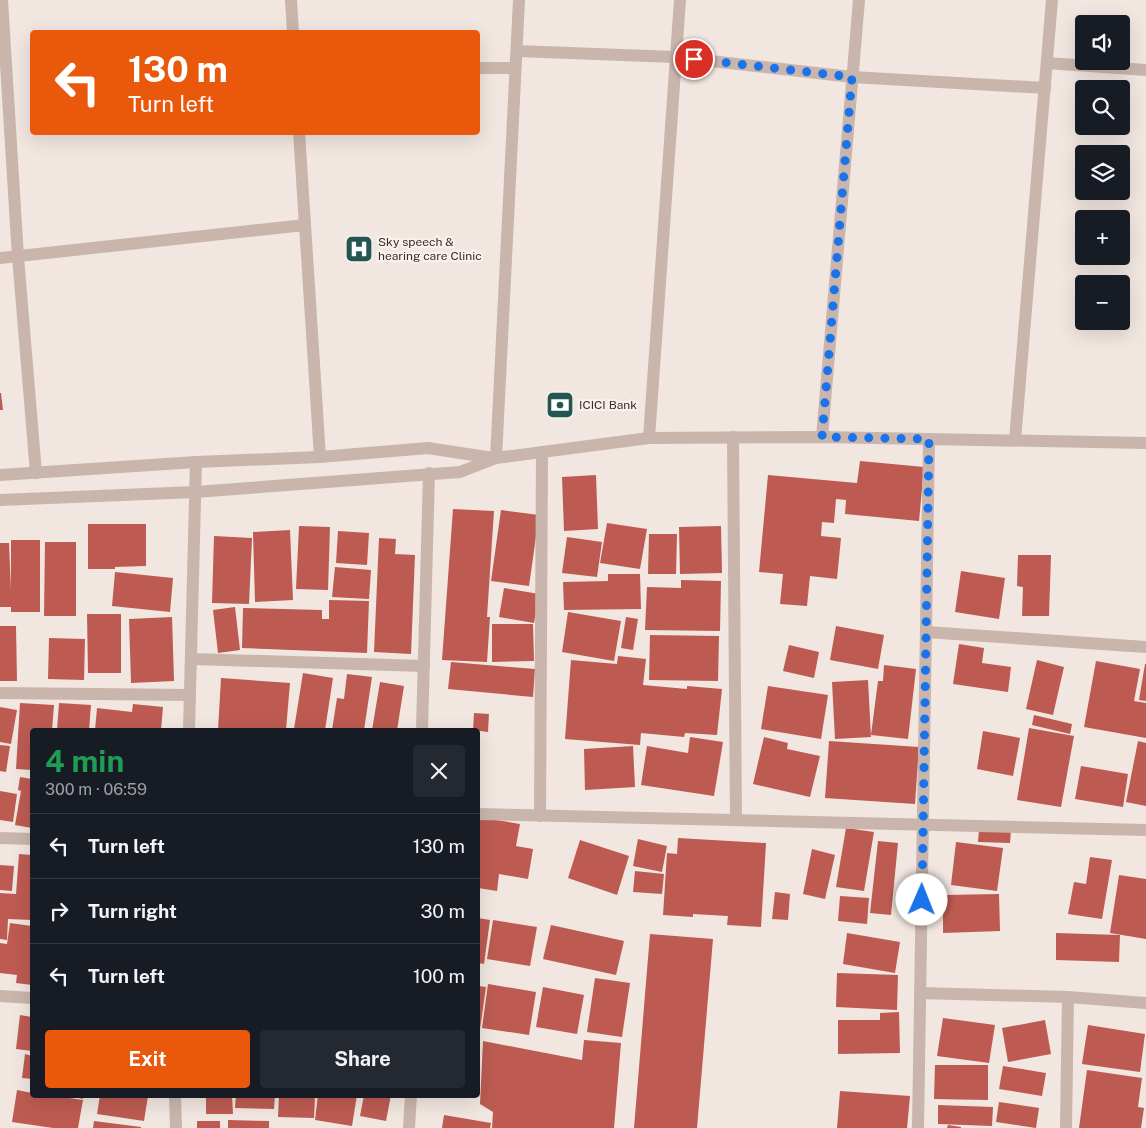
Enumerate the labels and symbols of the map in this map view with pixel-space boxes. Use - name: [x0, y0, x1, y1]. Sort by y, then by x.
- pin: [673, 38, 715, 80]
- hospital icon: Sky speech & hearing care Clinic: [344, 234, 374, 264]
- place label: Sky speech & hearing care Clinic: [378, 235, 482, 263]
- bank icon: ICICI Bank: [545, 390, 575, 420]
- place label: ICICI Bank: [579, 398, 637, 412]
- position arrow: [895, 873, 947, 925]

